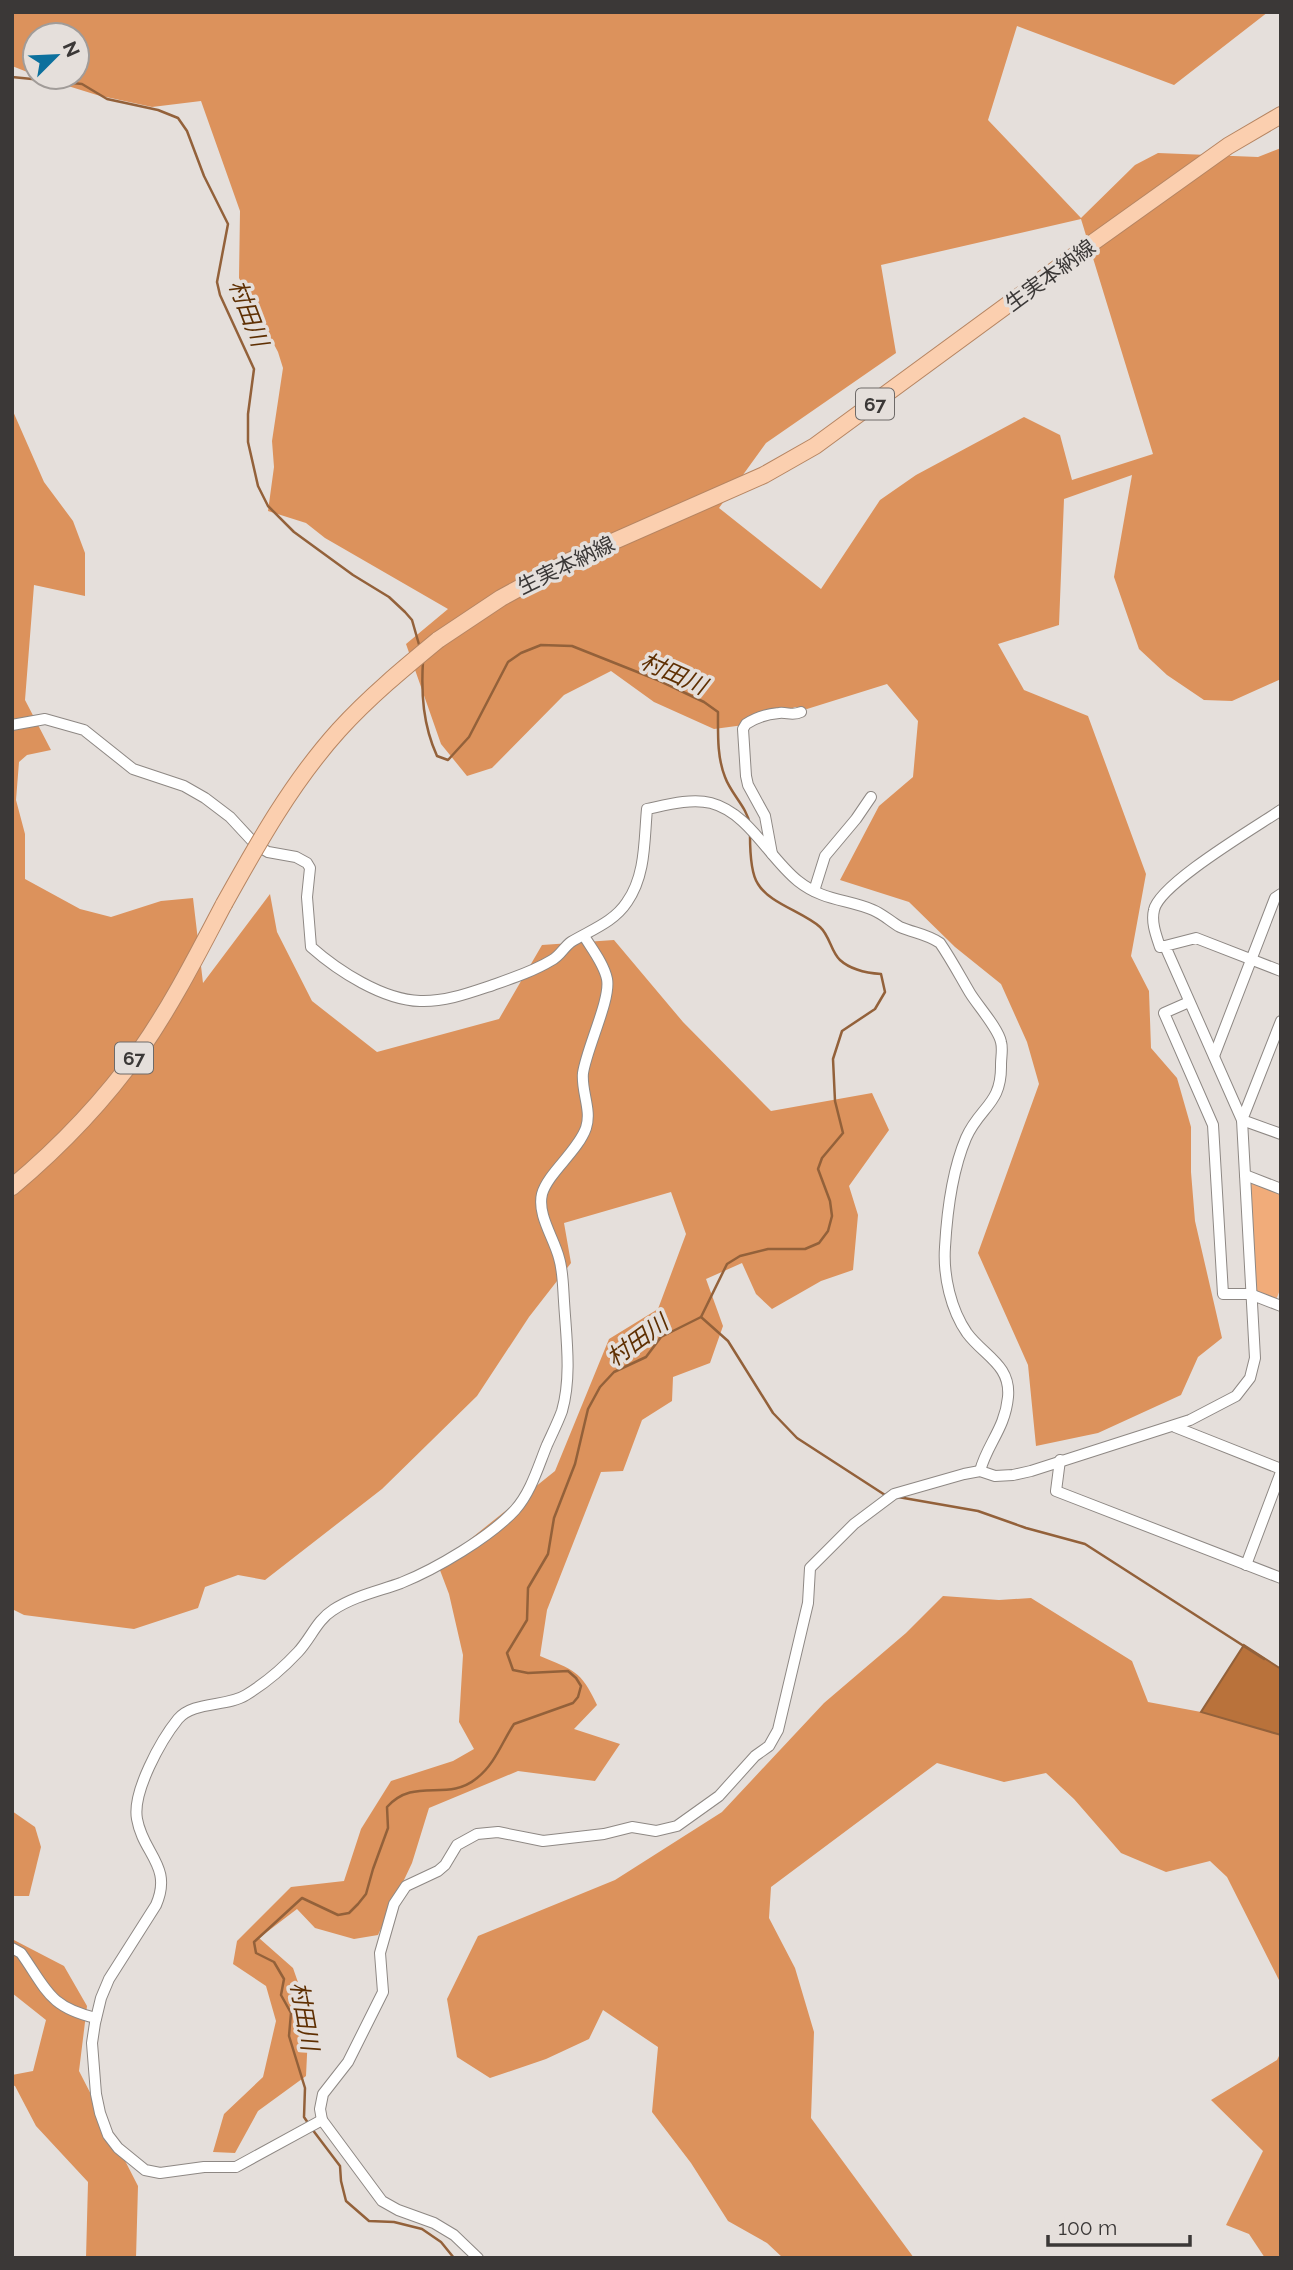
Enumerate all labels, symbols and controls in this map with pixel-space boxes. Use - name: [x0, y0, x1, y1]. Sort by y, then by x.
- north arrow: [21, 21, 91, 91]
- text: N: [59, 38, 85, 60]
- street label: 生実本納線: [1000, 234, 1100, 316]
- water label: 村田川: [224, 276, 275, 353]
- road number: 67: [856, 388, 894, 420]
- street label: 生実本納線: [513, 531, 619, 599]
- water label: 村田川: [637, 647, 714, 701]
- road number: 67: [115, 1042, 153, 1074]
- water label: 村田川: [601, 1307, 675, 1371]
- water label: 村田川: [286, 1980, 325, 2055]
- scale bar: [1048, 2204, 1190, 2248]
- text: 100 m: [1058, 2215, 1117, 2240]

